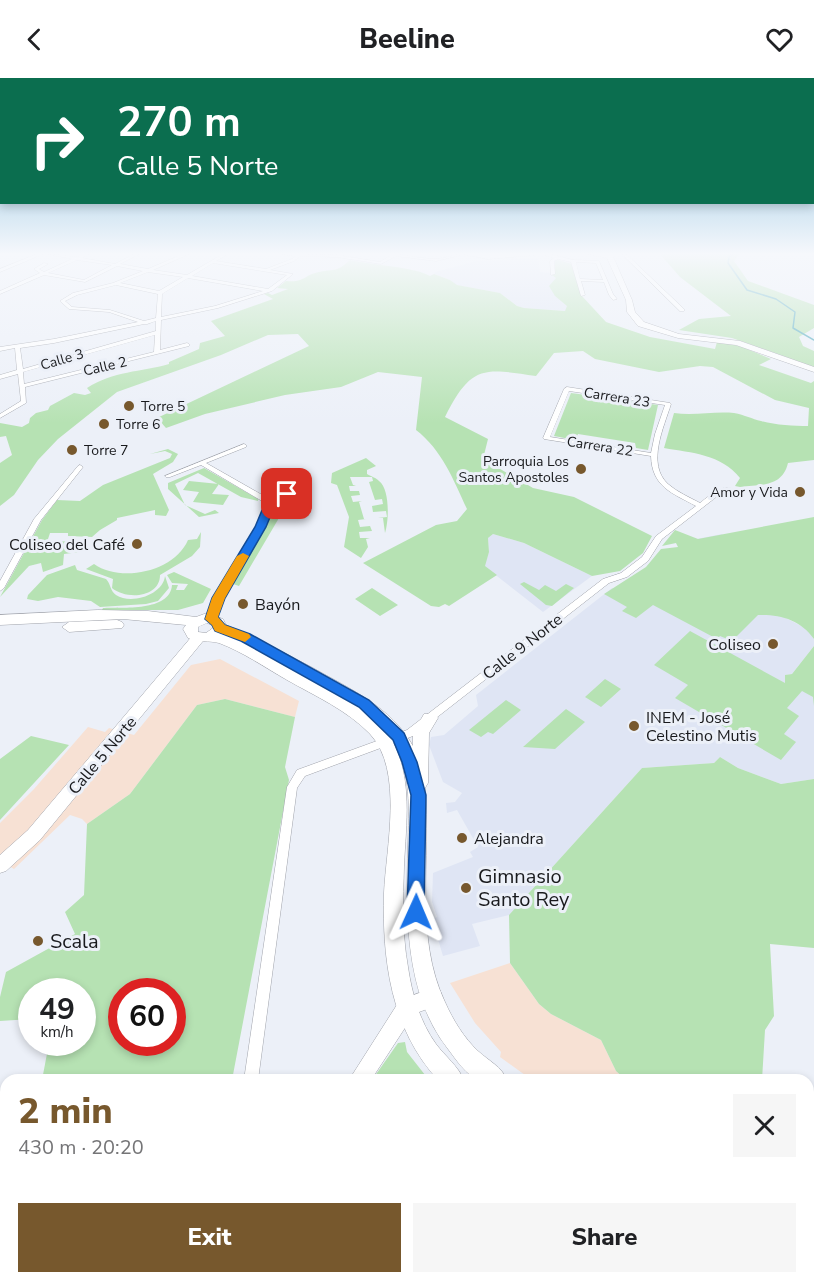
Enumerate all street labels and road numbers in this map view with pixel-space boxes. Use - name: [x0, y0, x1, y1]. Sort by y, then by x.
- street label: Calle 3: [38, 344, 86, 375]
- street label: Calle 2: [81, 352, 129, 381]
- street label: Carrera 23: [582, 383, 651, 412]
- street label: Carrera 22: [565, 432, 634, 461]
- street label: Calle 9 Norte: [478, 609, 567, 685]
- street label: Calle 5 Norte: [64, 712, 142, 799]

